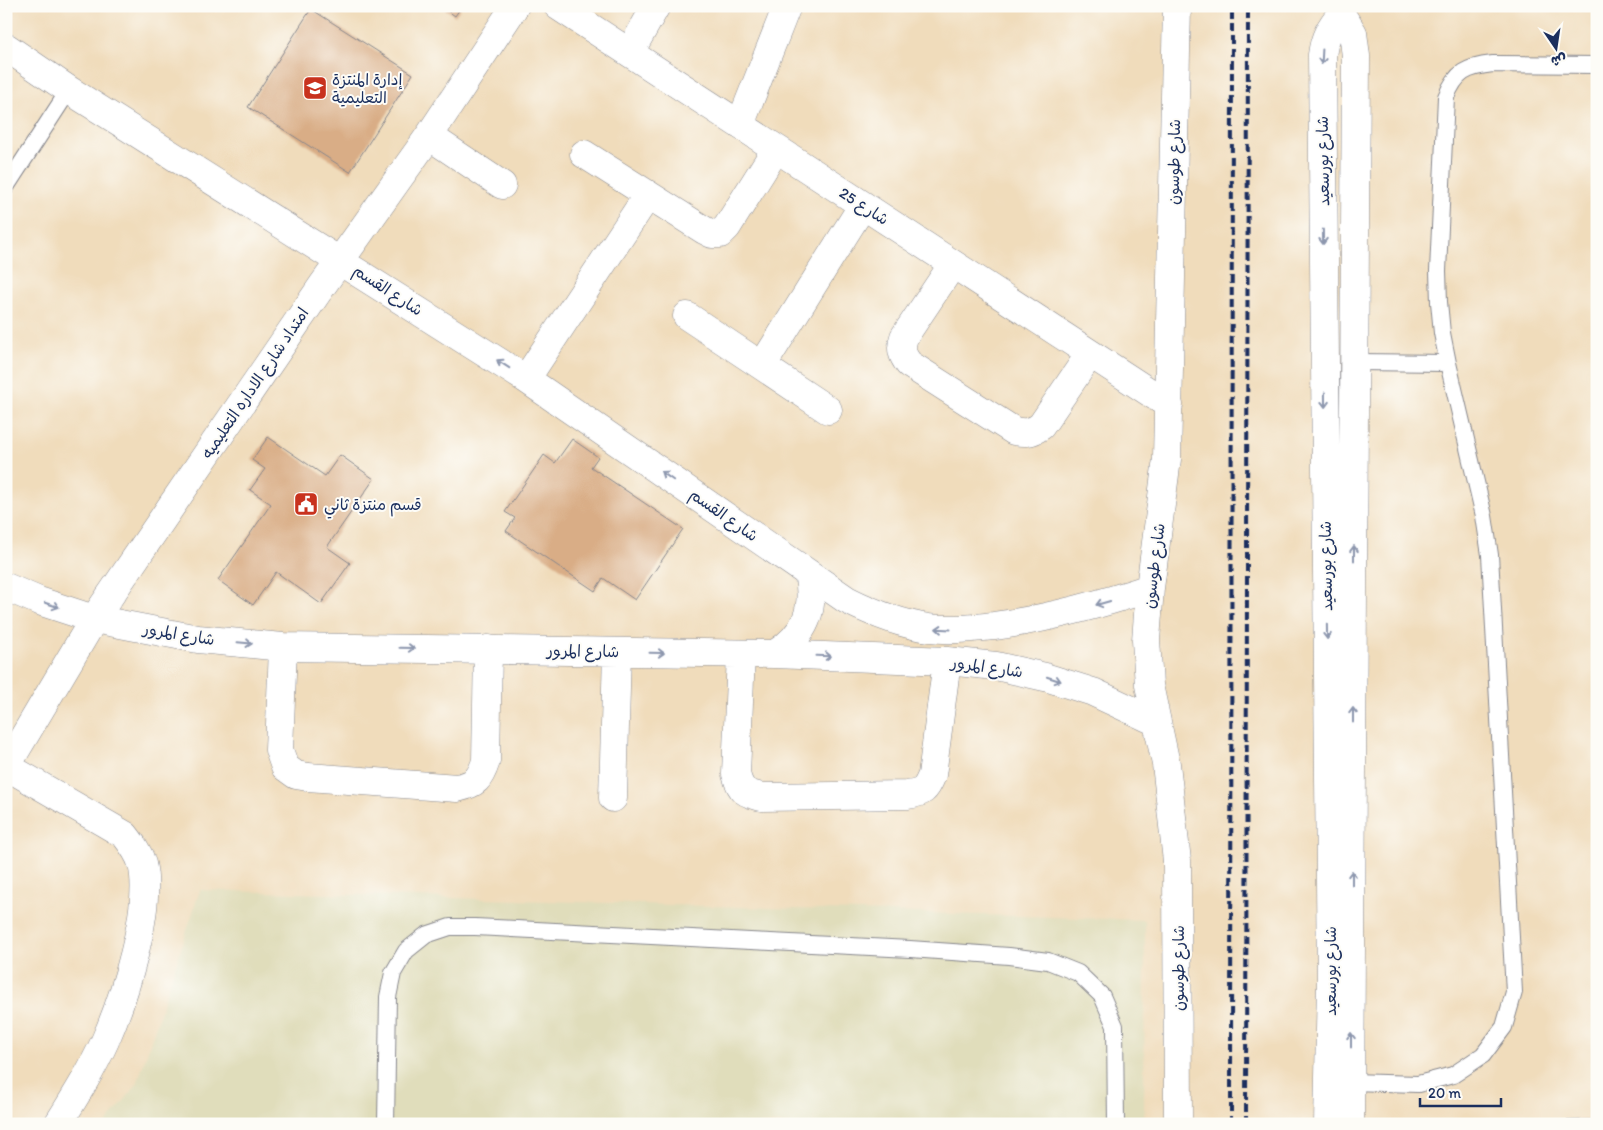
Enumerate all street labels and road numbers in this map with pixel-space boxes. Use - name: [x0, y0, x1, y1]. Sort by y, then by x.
- street label: شارع بورسعيد: [1313, 116, 1335, 206]
- street label: شارع طوسون: [1164, 119, 1186, 205]
- street label: شارع 25: [835, 183, 892, 231]
- street label: شارع القسم: [348, 261, 426, 322]
- street label: امتداد شارع الاداره التعليميه: [197, 304, 314, 463]
- street label: شارع القسم: [684, 485, 762, 548]
- street label: شارع بورسعيد: [1316, 521, 1338, 611]
- street label: شارع طوسون: [1139, 522, 1171, 610]
- street label: شارع المرور: [140, 619, 216, 651]
- street label: شارع المرور: [545, 641, 619, 663]
- street label: شارع المرور: [948, 652, 1024, 683]
- street label: شارع طوسون: [1169, 925, 1190, 1011]
- street label: شارع بورسعيد: [1321, 926, 1342, 1016]

